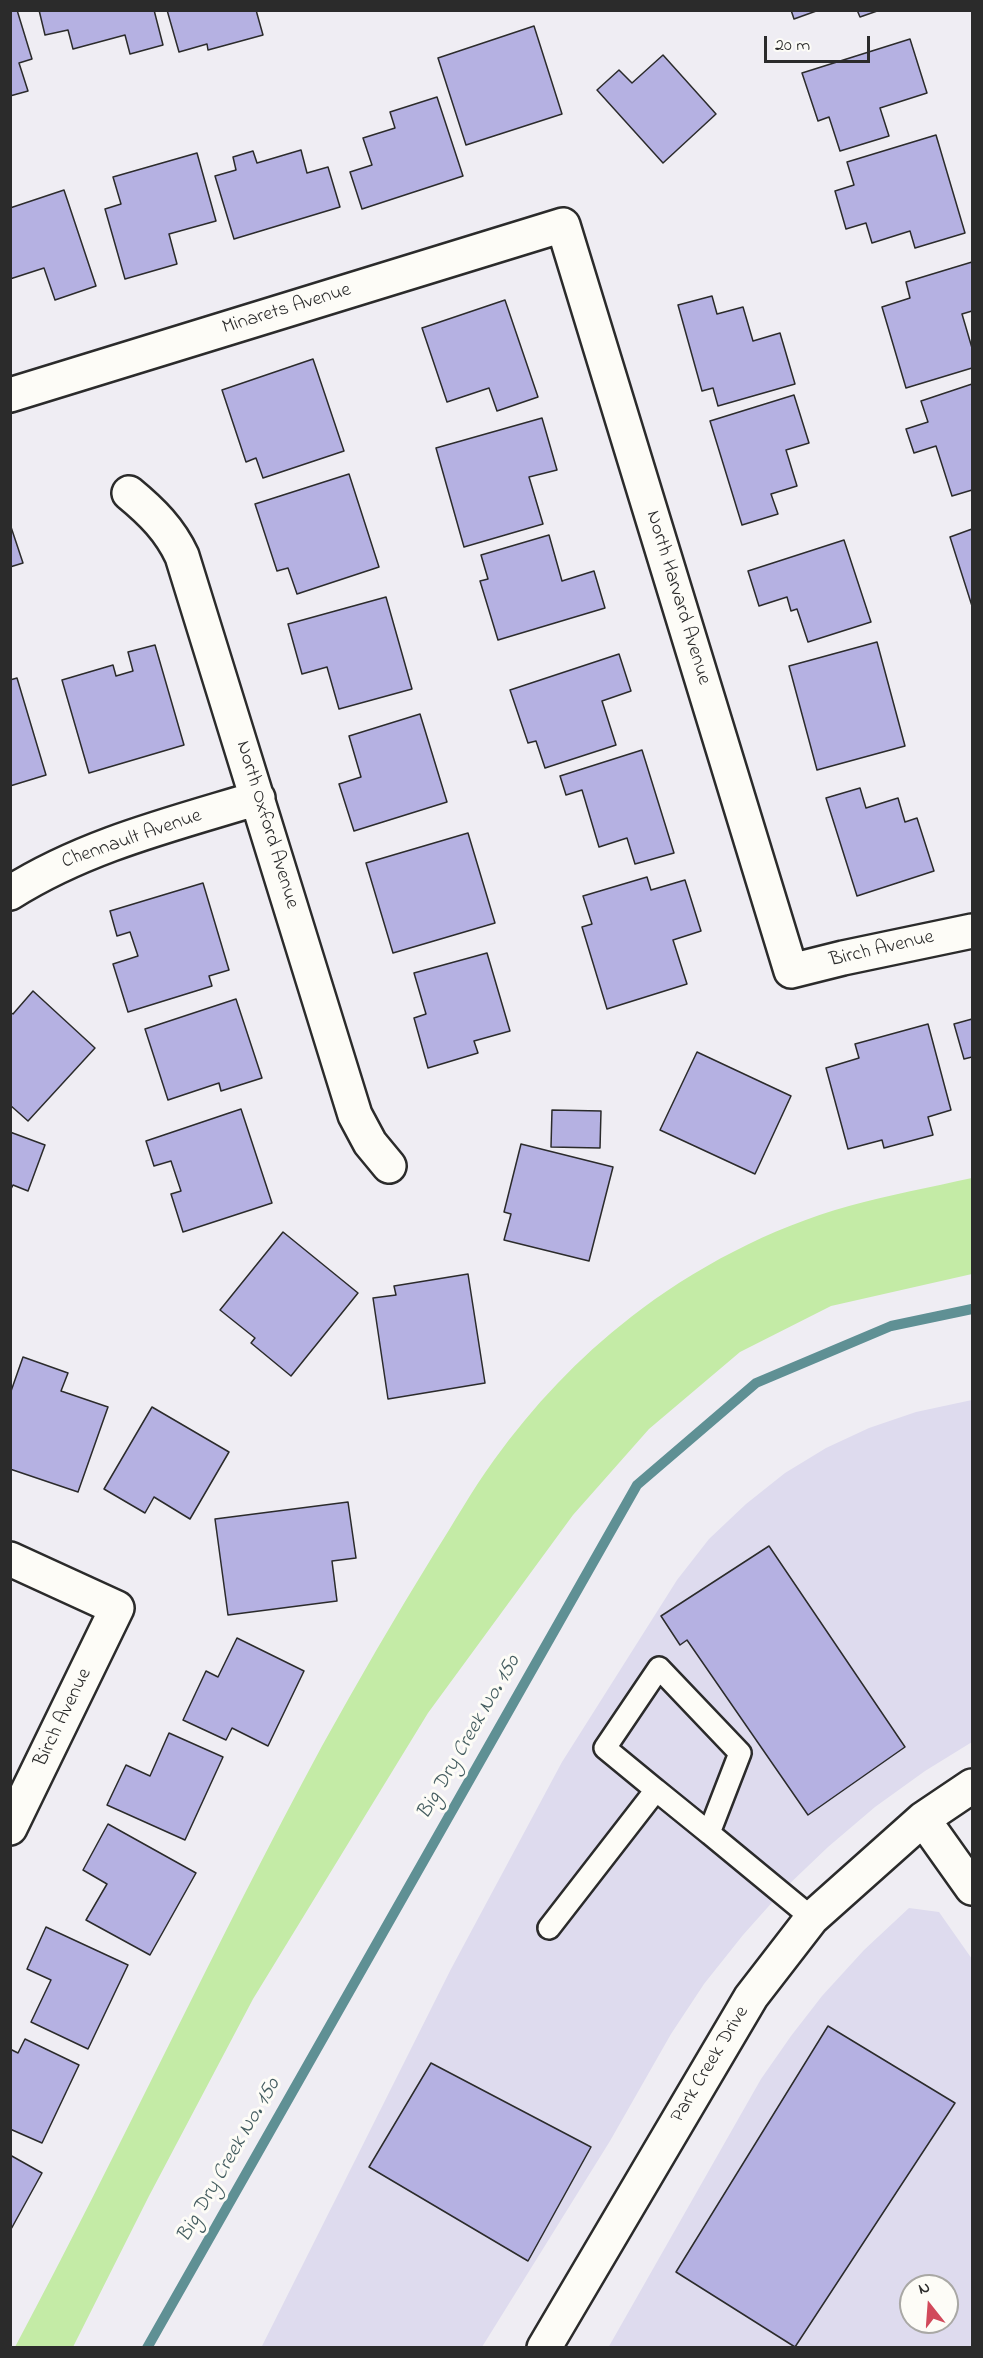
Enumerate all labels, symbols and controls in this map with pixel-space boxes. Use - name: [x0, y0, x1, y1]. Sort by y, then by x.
- scale bar: [767, 24, 874, 62]
- text: 20 m: [775, 33, 810, 59]
- street label: Minarets Avenue: [220, 279, 354, 341]
- street label: North Harvard Avenue: [639, 508, 715, 688]
- street label: North Oxford Avenue: [229, 738, 303, 912]
- street label: Chennault Avenue: [59, 805, 205, 875]
- street label: Birch Avenue: [827, 926, 937, 974]
- water label: Big Dry Creek No. 150: [413, 1652, 527, 1824]
- street label: Birch Avenue: [30, 1665, 98, 1771]
- street label: Park Creek Drive: [667, 2002, 755, 2128]
- water label: Big Dry Creek No. 150: [173, 2075, 287, 2247]
- north arrow: [899, 2274, 959, 2334]
- text: N: [916, 2276, 933, 2302]

